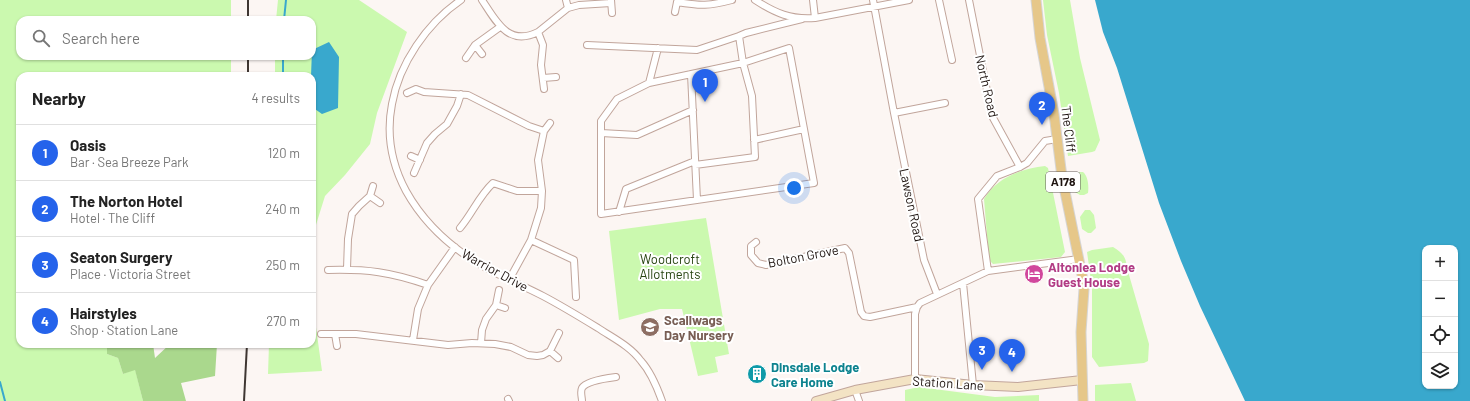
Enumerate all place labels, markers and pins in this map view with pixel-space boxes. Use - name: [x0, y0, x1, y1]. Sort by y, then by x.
- pin: 1: [692, 69, 718, 102]
- pin: 2: [1029, 92, 1055, 125]
- place label: Altonlea Lodge Guest House: [1048, 259, 1135, 290]
- hotel icon: Altonlea Lodge Guest House: [1023, 263, 1045, 285]
- place label: Scallwags Day Nursery: [664, 312, 734, 343]
- school or university icon: Scallwags Day Nursery: [639, 316, 661, 338]
- pin: 3: [969, 337, 995, 370]
- pin: 4: [999, 339, 1025, 372]
- place label: Dinsdale Lodge Care Home: [771, 359, 859, 390]
- building icon: Dinsdale Lodge Care Home: [746, 363, 768, 385]

